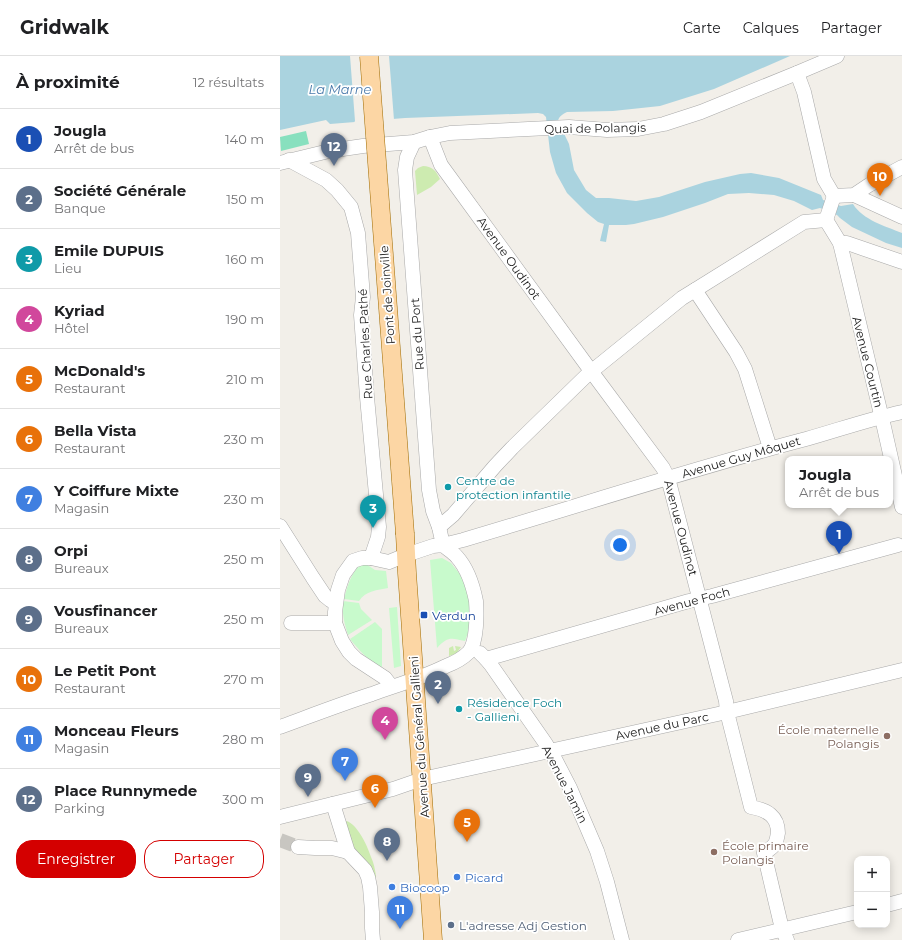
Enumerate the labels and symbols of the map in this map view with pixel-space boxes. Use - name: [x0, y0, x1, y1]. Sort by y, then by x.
- water label: La Marne: [309, 81, 372, 97]
- street label: Quai de Polangis: [544, 120, 646, 136]
- pin: 12: [321, 133, 347, 166]
- pin: 10: [867, 163, 893, 196]
- street label: Avenue Oudinot: [474, 214, 544, 302]
- street label: Pont de Joinville: [376, 245, 398, 345]
- street label: Rue Charles Pathé: [355, 288, 375, 400]
- street label: Rue du Port: [407, 297, 427, 371]
- street label: Avenue Courtin: [849, 315, 887, 409]
- street label: Avenue Guy Môquet: [680, 433, 802, 481]
- place label: Centre de protection infantile: [456, 473, 571, 502]
- street label: Avenue Oudinot: [661, 479, 701, 578]
- marker: Centre de protection infantile: [443, 482, 453, 492]
- pin: 3: [360, 495, 386, 528]
- pin: 1: [826, 521, 852, 554]
- your location: [610, 535, 630, 555]
- street label: Avenue Foch: [652, 584, 732, 618]
- place label: Verdun: [432, 608, 476, 623]
- marker: Verdun: [419, 610, 429, 620]
- street label: Avenue du Général Gallieni: [406, 656, 432, 818]
- pin: 2: [425, 671, 451, 704]
- place label: Résidence Foch - Gallieni: [467, 695, 562, 724]
- marker: Résidence Foch - Gallieni: [454, 704, 464, 714]
- pin: 4: [372, 707, 398, 740]
- street label: Avenue du Parc: [614, 709, 710, 743]
- place label: École maternelle Polangis: [778, 722, 879, 751]
- marker: École maternelle Polangis: [882, 731, 892, 741]
- street label: Avenue Jamin: [539, 742, 591, 826]
- pin: 7: [332, 748, 358, 781]
- pin: 9: [295, 764, 321, 797]
- pin: 6: [362, 775, 388, 808]
- pin: 5: [454, 809, 480, 842]
- pin: 8: [374, 828, 400, 861]
- place label: École primaire Polangis: [722, 838, 809, 867]
- marker: École primaire Polangis: [709, 847, 719, 857]
- place label: Picard: [465, 870, 503, 885]
- marker: Picard: [452, 872, 462, 882]
- place label: Biocoop: [400, 880, 450, 895]
- marker: Biocoop: [387, 882, 397, 892]
- pin: 11: [387, 896, 413, 929]
- place label: L'adresse Adj Gestion: [459, 918, 587, 933]
- marker: L'adresse Adj Gestion: [446, 920, 456, 930]

